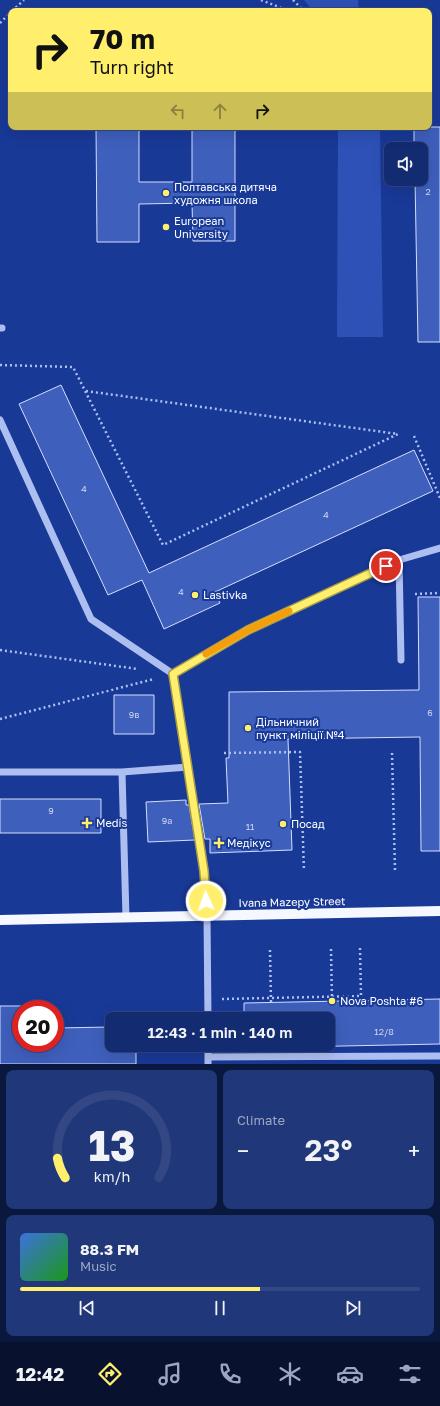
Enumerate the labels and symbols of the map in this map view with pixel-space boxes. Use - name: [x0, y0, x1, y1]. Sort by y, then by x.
- place label: Полтавська дитяча художня школа: [174, 180, 277, 206]
- house number: 2: [425, 186, 431, 197]
- marker: Полтавська дитяча художня школа: [161, 188, 171, 198]
- place label: European University: [174, 214, 228, 240]
- marker: European University: [161, 222, 171, 232]
- house number: 4: [81, 483, 87, 494]
- house number: 4: [323, 509, 329, 520]
- pin: [369, 549, 403, 583]
- house number: 4: [178, 586, 184, 597]
- place label: Lastivka: [203, 588, 247, 601]
- marker: Lastivka: [190, 590, 200, 600]
- house number: 6: [427, 707, 433, 718]
- house number: 9в: [129, 709, 139, 720]
- place label: Дільничний пункт міліції №4: [256, 715, 345, 741]
- marker: Дільничний пункт міліції №4: [243, 723, 253, 733]
- house number: 9: [48, 805, 54, 816]
- house number: 9а: [162, 815, 172, 826]
- place label: Medis: [96, 816, 128, 829]
- marker: Medis: [81, 817, 93, 829]
- place label: Посад: [291, 817, 325, 830]
- marker: Посад: [278, 819, 288, 829]
- house number: 11: [246, 821, 255, 832]
- place label: Медікус: [227, 836, 271, 849]
- marker: Медікус: [214, 838, 224, 848]
- position arrow: [185, 880, 227, 922]
- street label: Ivana Mazepy Street: [238, 894, 346, 909]
- place label: Nova Poshta #6: [340, 994, 424, 1007]
- marker: Nova Poshta #6: [327, 996, 337, 1006]
- speed limit sign: 20: [12, 1000, 64, 1052]
- house number: 12/8: [374, 1026, 394, 1037]

